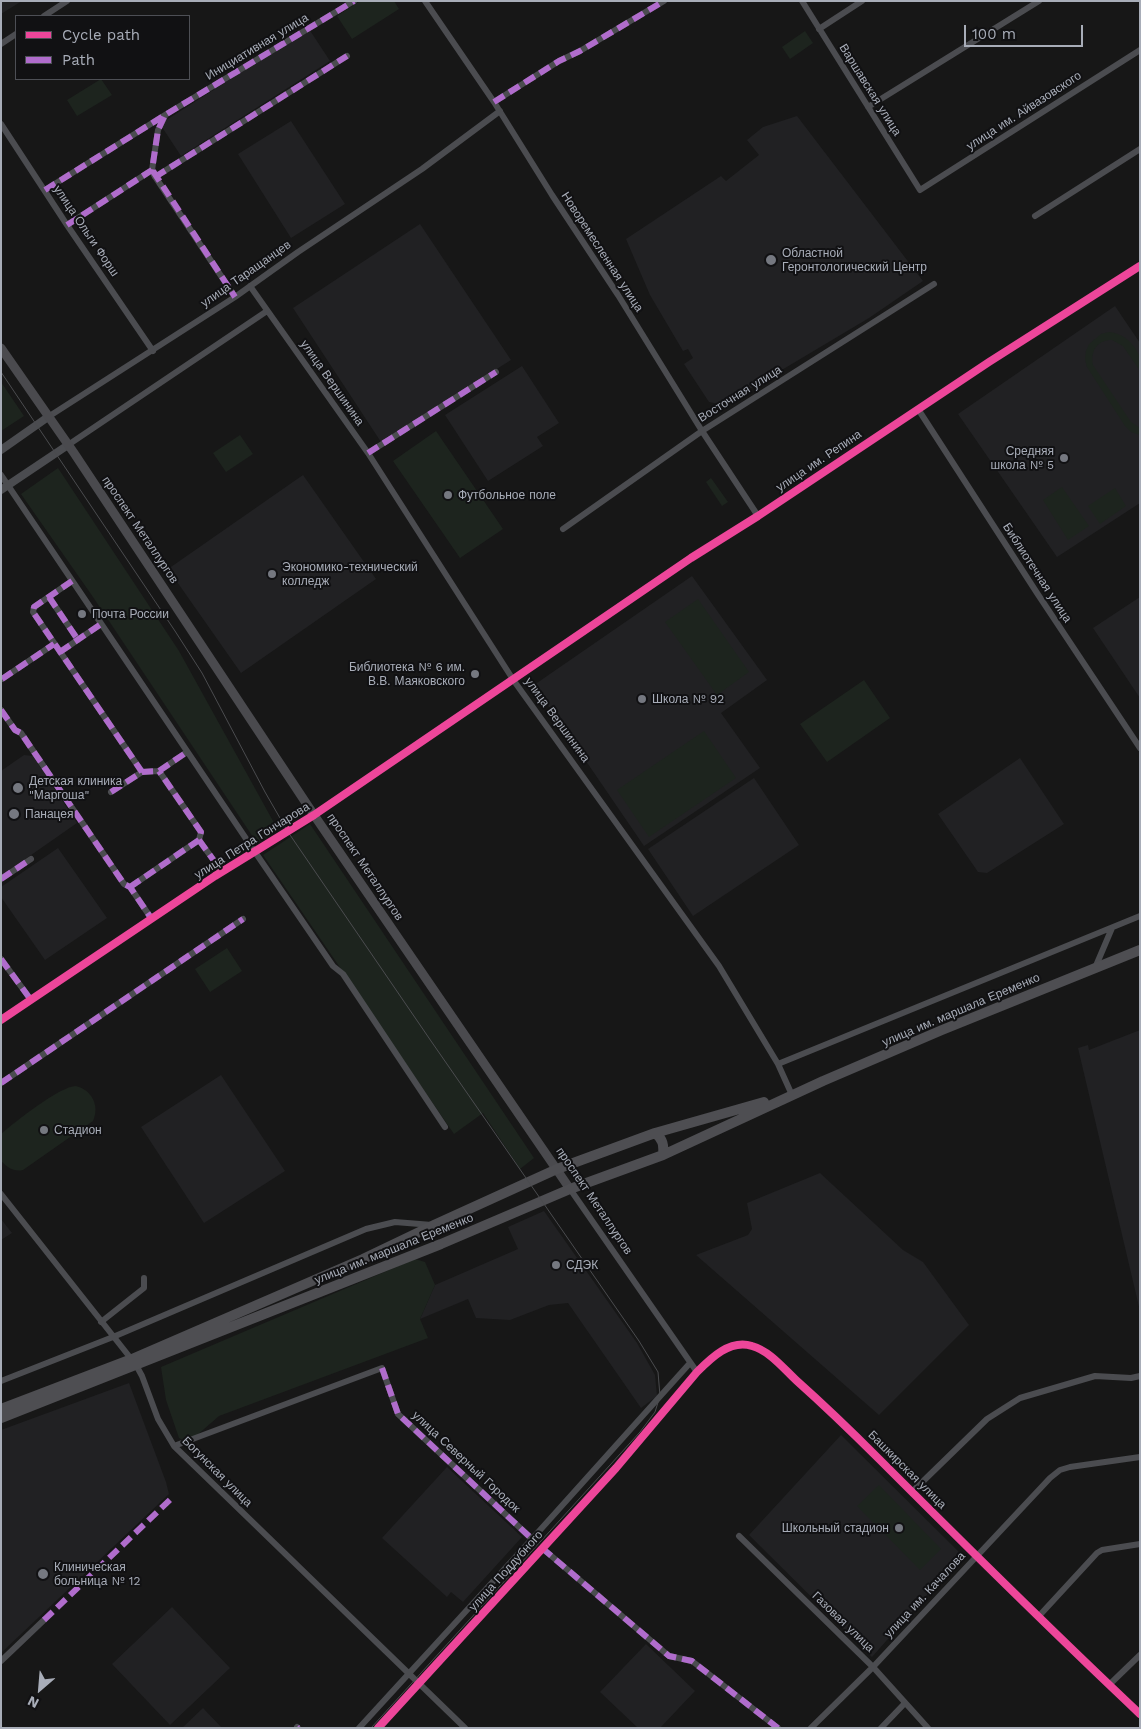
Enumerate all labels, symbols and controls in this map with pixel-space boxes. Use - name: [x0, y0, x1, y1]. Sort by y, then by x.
- street label: Инициативная улица: [203, 11, 311, 83]
- legend: [15, 15, 190, 80]
- scale bar: [966, 15, 1085, 47]
- text: 100 m: [972, 25, 1016, 43]
- text: Cycle path: [62, 26, 140, 44]
- street label: Варшавская улица: [836, 41, 904, 139]
- text: Path: [62, 51, 95, 69]
- street label: улица им. Айвазовского: [964, 68, 1084, 154]
- street label: улица Ольги Форш: [50, 183, 122, 279]
- street label: Новоремесленная улица: [558, 189, 646, 315]
- street label: улица Таращанцев: [198, 237, 294, 311]
- place label: Областной Геронтологический Центр: [782, 246, 927, 274]
- marker: Областной Геронтологический Центр: [764, 253, 778, 267]
- street label: улица Вершинина: [297, 337, 367, 429]
- street label: Восточная улица: [696, 363, 784, 425]
- street label: улица им. Репина: [774, 427, 864, 495]
- place label: Средняя школа № 5: [991, 444, 1054, 472]
- marker: Средняя школа № 5: [1058, 452, 1070, 464]
- street label: проспект Металлургов: [99, 474, 181, 586]
- place label: Футбольное поле: [458, 488, 556, 502]
- marker: Футбольное поле: [442, 489, 454, 501]
- street label: Библиотечная улица: [999, 521, 1075, 625]
- place label: Экономико-технический колледж: [282, 560, 418, 588]
- marker: Экономико-технический колледж: [266, 568, 278, 580]
- place label: Почта России: [92, 607, 169, 621]
- marker: Почта России: [76, 608, 88, 620]
- place label: Библиотека № 6 им. В.В. Маяковского: [349, 660, 465, 688]
- marker: Библиотека № 6 им. В.В. Маяковского: [469, 668, 481, 680]
- street label: улица Вершинина: [521, 675, 593, 765]
- place label: Школа № 92: [652, 692, 724, 706]
- marker: Школа № 92: [636, 693, 648, 705]
- place label: Детская клиника "Маргоша": [29, 774, 122, 802]
- marker: Детская клиника "Маргоша": [11, 781, 25, 795]
- street label: улица Петра Гончарова: [192, 800, 312, 882]
- marker: Панацея: [7, 807, 21, 821]
- place label: Панацея: [25, 807, 74, 821]
- street label: проспект Металлургов: [324, 811, 406, 923]
- street label: улица им. маршала Еременко: [880, 970, 1042, 1050]
- place label: Стадион: [54, 1123, 102, 1137]
- marker: Стадион: [38, 1124, 50, 1136]
- street label: проспект Металлургов: [553, 1145, 635, 1257]
- street label: улица им. маршала Еременко: [313, 1210, 475, 1288]
- place label: СДЭК: [566, 1258, 598, 1272]
- marker: СДЭК: [550, 1259, 562, 1271]
- street label: улица Северный Городок: [409, 1408, 523, 1516]
- street label: Башкирская улица: [865, 1428, 949, 1512]
- street label: Богунская улица: [179, 1434, 255, 1510]
- place label: Школьный стадион: [782, 1521, 889, 1535]
- marker: Школьный стадион: [893, 1522, 905, 1534]
- street label: улица Поддубного: [466, 1528, 546, 1614]
- street label: улица им. Качалова: [881, 1549, 969, 1641]
- place label: Клиническая больница № 12: [54, 1560, 140, 1588]
- marker: Клиническая больница № 12: [36, 1567, 50, 1581]
- street label: Газовая улица: [809, 1589, 877, 1655]
- north arrow: [15, 1664, 65, 1714]
- text: N: [25, 1693, 41, 1712]

